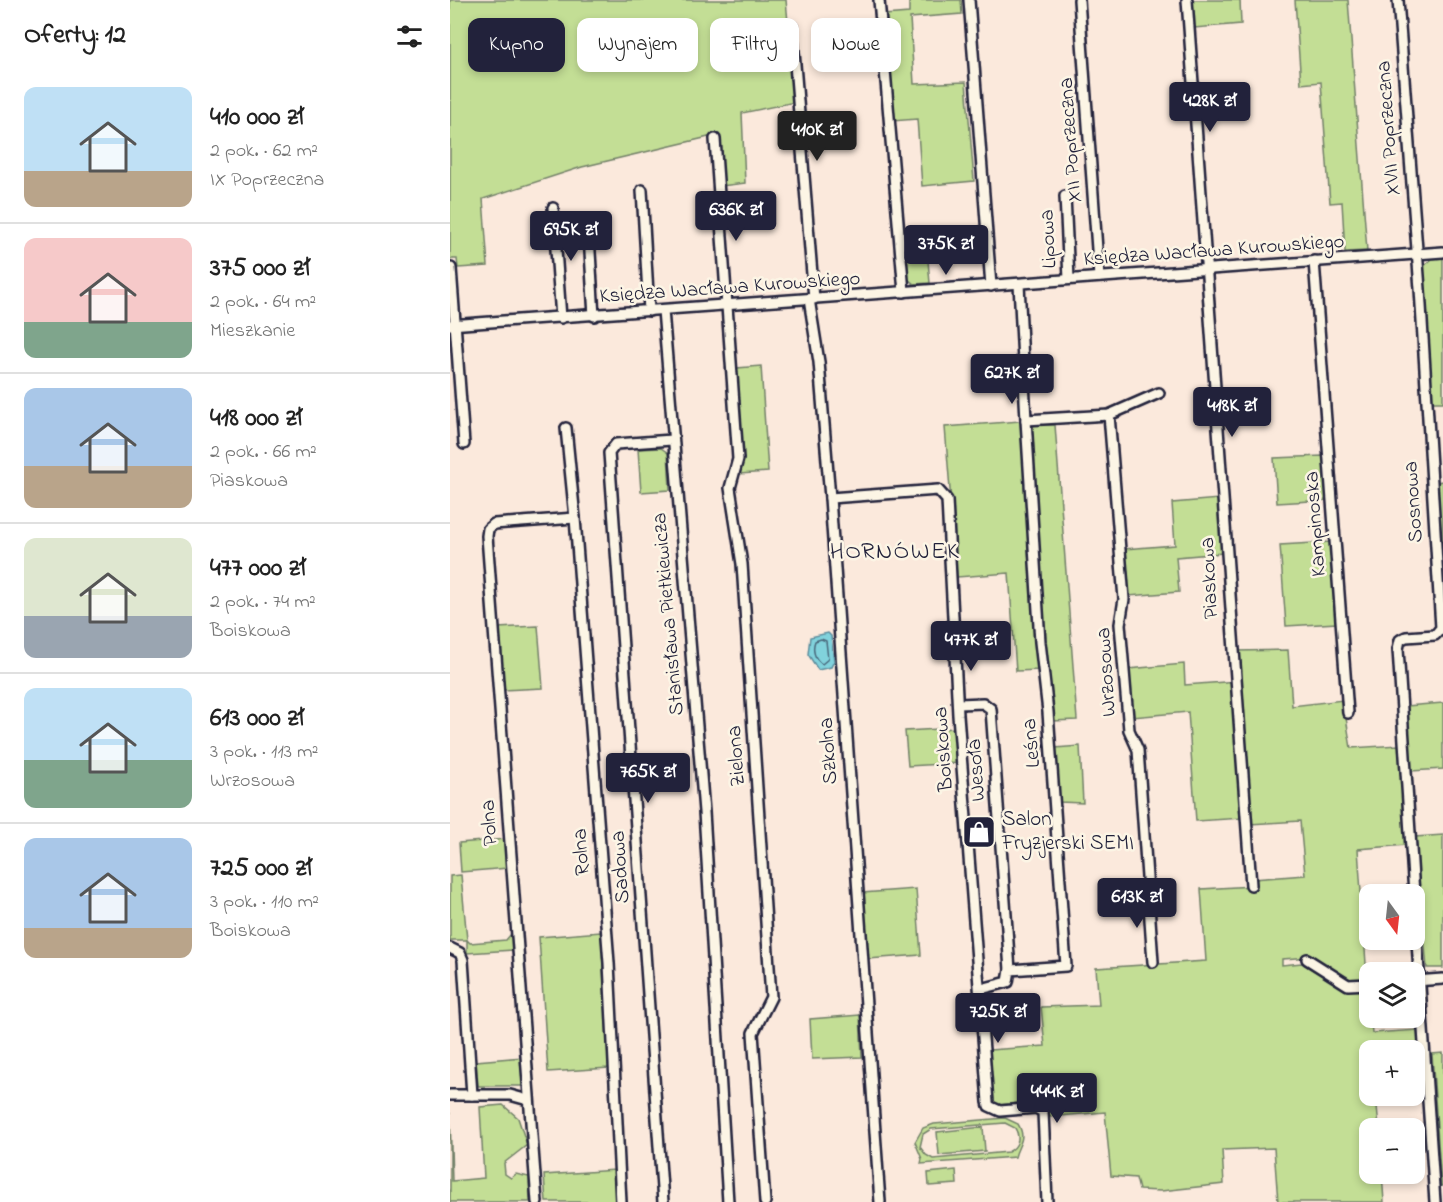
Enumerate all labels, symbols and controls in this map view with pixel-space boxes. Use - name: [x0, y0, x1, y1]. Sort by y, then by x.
- text: Oferty: 12: [24, 17, 126, 55]
- chip: Kupno: [468, 18, 565, 72]
- chip: Wynajem: [577, 18, 698, 72]
- chip: Filtry: [710, 18, 799, 72]
- chip: Nowe: [811, 18, 901, 72]
- icon: filters: [393, 20, 426, 53]
- street label: XVII Poprzeczna: [1369, 60, 1409, 196]
- street label: XII Poprzeczna: [1052, 77, 1090, 203]
- pin: 428K zł: [1155, 82, 1265, 133]
- text: 428K zł: [1183, 87, 1237, 116]
- text: 410 000 zł: [210, 99, 304, 137]
- icon: home: [72, 111, 144, 183]
- pin: 410K zł: [762, 111, 872, 162]
- text: 410K zł: [792, 116, 842, 145]
- text: 2 pok. · 62 m²: [210, 137, 318, 166]
- text: IX Poprzeczna: [210, 166, 324, 195]
- pin: 636K zł: [681, 191, 791, 242]
- text: 636K zł: [709, 196, 763, 225]
- street label: Lipowa: [1032, 209, 1066, 269]
- pin: 695K zł: [516, 211, 626, 262]
- text: 695K zł: [544, 216, 598, 245]
- pin: 375K zł: [891, 225, 1001, 276]
- street label: Księdza Wacława Kurowskiego: [1083, 227, 1346, 277]
- text: 375K zł: [918, 230, 974, 259]
- text: 375 000 zł: [210, 250, 310, 288]
- icon: home: [72, 262, 144, 334]
- street label: Księdza Wacława Kurowskiego: [599, 264, 862, 314]
- text: 2 pok. · 64 m²: [210, 288, 316, 317]
- text: Mieszkanie: [210, 317, 295, 346]
- pin: 627K zł: [957, 354, 1067, 405]
- text: 627K zł: [985, 359, 1039, 388]
- pin: 418K zł: [1177, 387, 1287, 438]
- text: 418K zł: [1207, 392, 1257, 421]
- text: 418 000 zł: [210, 400, 302, 438]
- icon: home: [72, 412, 144, 484]
- text: 2 pok. · 66 m²: [210, 438, 317, 467]
- street label: Sosnowa: [1396, 460, 1432, 544]
- text: Piaskowa: [210, 467, 288, 496]
- street label: Kampinoska: [1297, 470, 1335, 578]
- street label: Stanisława Pietkiewicza: [645, 511, 693, 717]
- district label: HORNÓWEK: [830, 535, 960, 570]
- street label: Piaskowa: [1193, 536, 1227, 620]
- text: 477 000 zł: [210, 550, 306, 588]
- icon: home: [72, 562, 144, 634]
- text: 2 pok. · 74 m²: [210, 588, 316, 617]
- text: Boiskowa: [210, 617, 291, 646]
- pin: 477K zł: [916, 621, 1026, 672]
- text: 477K zł: [945, 626, 997, 655]
- street label: Wrzosowa: [1089, 626, 1125, 718]
- text: 613 000 zł: [210, 700, 304, 738]
- street label: Boiskowa: [926, 706, 962, 793]
- icon: home: [72, 712, 144, 784]
- street label: Szkolna: [812, 717, 846, 785]
- street label: Leśna: [1015, 717, 1049, 769]
- street label: Zielona: [720, 724, 754, 788]
- text: 3 pok. · 113 m²: [210, 738, 318, 767]
- street label: Wesoła: [960, 738, 994, 802]
- pin: 765K zł: [593, 753, 703, 804]
- text: 765K zł: [620, 758, 676, 787]
- text: Wrzosowa: [210, 767, 295, 796]
- street label: Polna: [473, 799, 507, 847]
- place label: Salon Fryzjerski SEMI: [1001, 805, 1134, 861]
- shop icon: Salon Fryzjerski SEMI: [961, 814, 997, 850]
- street label: Rolna: [565, 827, 599, 877]
- street label: Sadowa: [604, 830, 638, 904]
- text: 725 000 zł: [210, 850, 312, 888]
- icon: home: [72, 862, 144, 934]
- pin: 613K zł: [1082, 878, 1192, 929]
- text: 613K zł: [1111, 883, 1163, 912]
- north arrow: [1359, 884, 1425, 950]
- map controls: [1359, 884, 1425, 1184]
- text: 3 pok. · 110 m²: [210, 888, 319, 917]
- text: Boiskowa: [210, 917, 291, 946]
- button: layers: [1359, 962, 1425, 1028]
- pin: 725K zł: [943, 993, 1053, 1044]
- text: 725K zł: [969, 998, 1027, 1027]
- button: +: [1359, 1040, 1425, 1106]
- pin: 444K zł: [1002, 1073, 1112, 1124]
- text: 444K zł: [1031, 1078, 1083, 1107]
- button: −: [1359, 1118, 1425, 1184]

